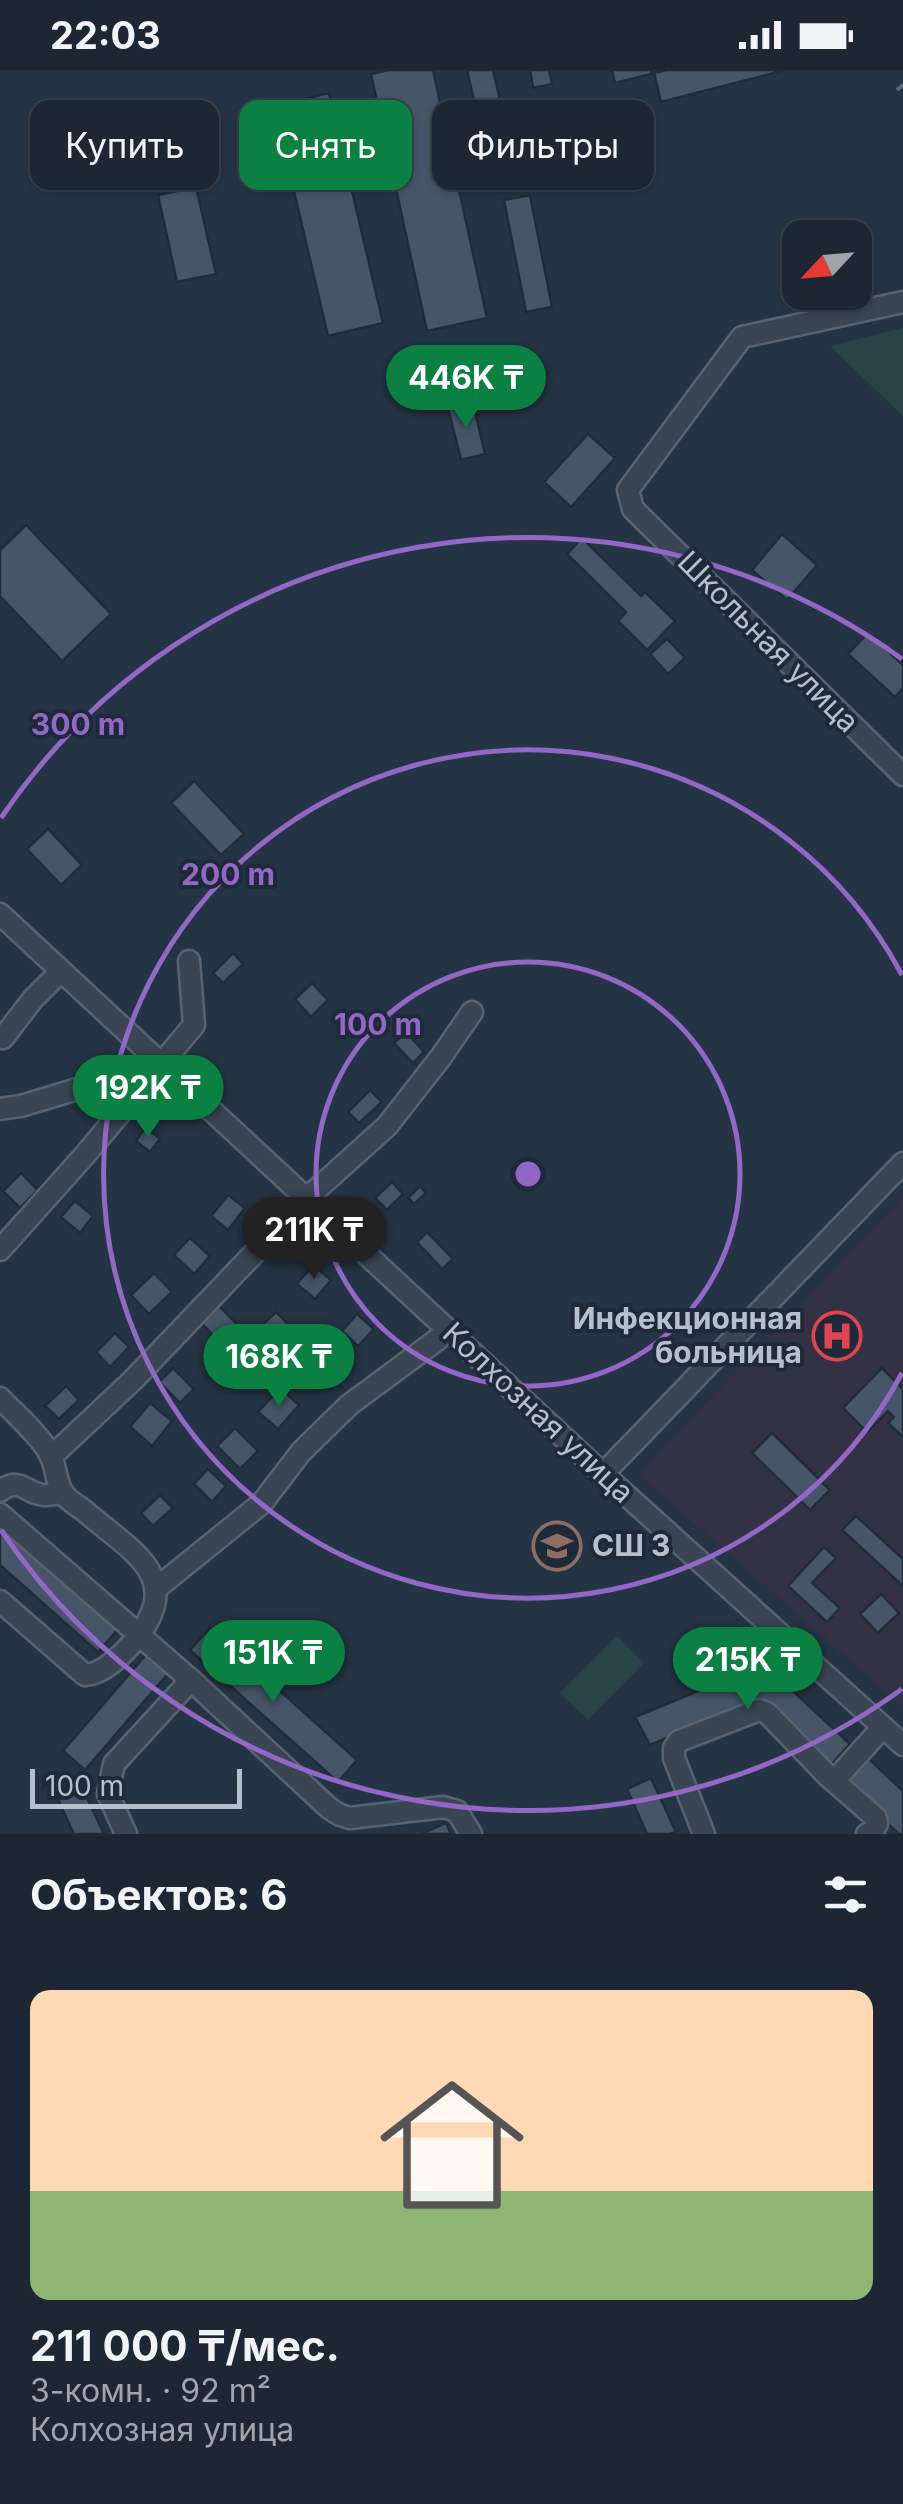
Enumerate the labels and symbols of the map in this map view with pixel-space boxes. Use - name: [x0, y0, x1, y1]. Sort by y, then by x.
- north arrow: [782, 220, 872, 310]
- pin: 446K ₸: [385, 345, 547, 430]
- street label: Школьная улица: [671, 543, 867, 739]
- text: 300 m: [31, 706, 125, 742]
- text: 200 m: [181, 856, 275, 892]
- text: 100 m: [334, 1006, 422, 1042]
- pin: 192K ₸: [67, 1055, 229, 1140]
- centre of rings: [510, 1156, 546, 1192]
- pin: 211K ₸: [233, 1197, 395, 1282]
- place label: Инфекционная больница: [573, 1300, 802, 1370]
- hospital icon: Инфекционная больница: [811, 1310, 863, 1362]
- street label: Колхозная улица: [436, 1315, 642, 1510]
- pin: 168K ₸: [198, 1324, 360, 1409]
- school or university icon: СШ 3: [531, 1520, 583, 1572]
- place label: СШ 3: [592, 1527, 670, 1563]
- pin: 151K ₸: [192, 1620, 354, 1705]
- pin: 215K ₸: [667, 1627, 829, 1712]
- scale bar: [30, 1764, 242, 1808]

